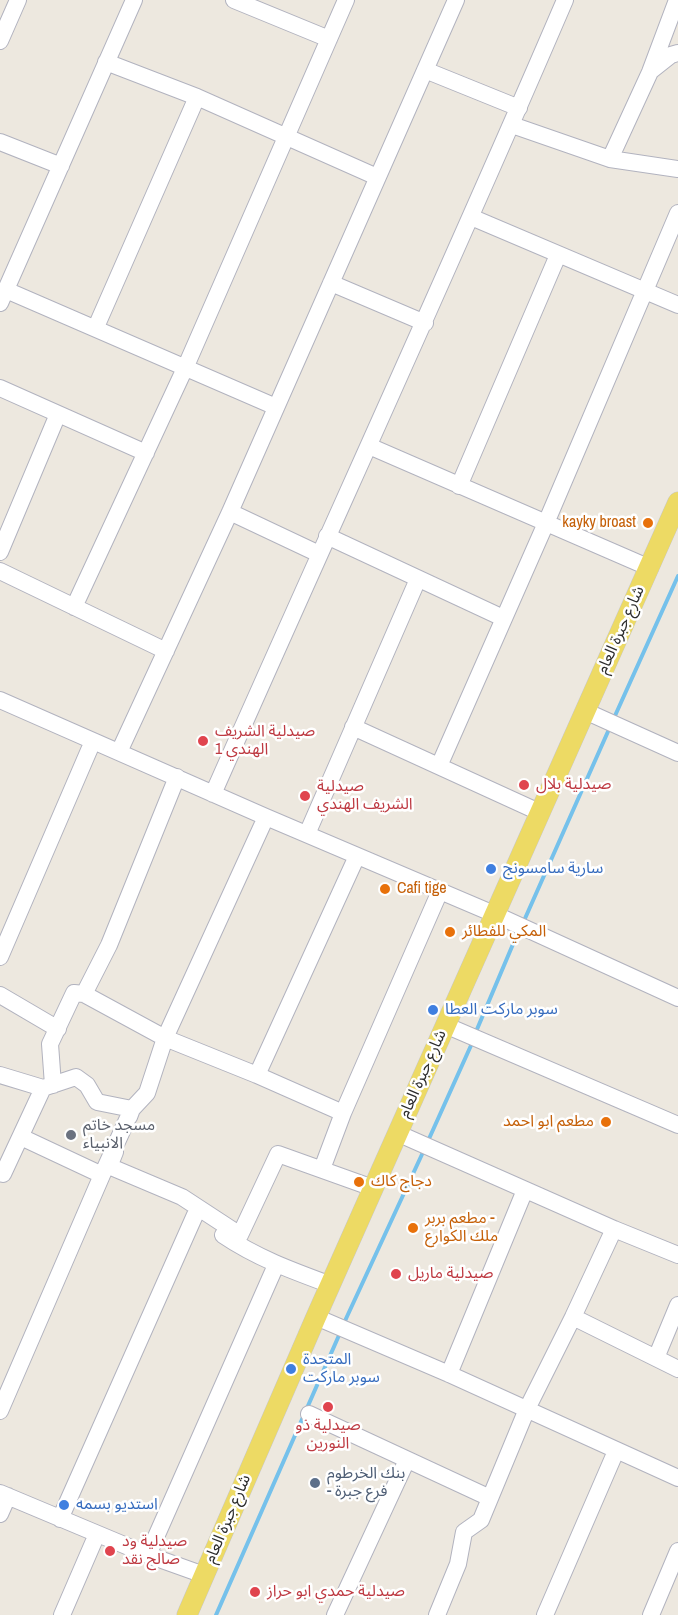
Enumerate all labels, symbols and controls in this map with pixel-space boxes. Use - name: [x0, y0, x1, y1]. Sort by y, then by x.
- place label: kayky broast: [562, 513, 636, 533]
- marker: kayky broast: [641, 516, 655, 530]
- street label: شارع جبرة العام: [593, 583, 649, 677]
- place label: صيدلية الشريف الهندي 1: [215, 722, 315, 760]
- marker: صيدلية الشريف الهندي 1: [196, 734, 210, 748]
- place label: صيدلية بلال: [536, 775, 611, 795]
- place label: صيدلية الشريف الهندي: [317, 777, 413, 815]
- marker: صيدلية بلال: [517, 778, 531, 792]
- marker: صيدلية الشريف الهندي: [298, 789, 312, 803]
- place label: سارية سامسونج: [503, 859, 603, 879]
- marker: سارية سامسونج: [484, 862, 498, 876]
- place label: Cafi tige: [397, 879, 447, 899]
- marker: Cafi tige: [378, 882, 392, 896]
- place label: المكي للفطائر: [462, 922, 546, 942]
- marker: المكي للفطائر: [443, 925, 457, 939]
- place label: سوبر ماركت العطا: [445, 1000, 558, 1020]
- marker: سوبر ماركت العطا: [426, 1003, 440, 1017]
- street label: شارع جبرة العام: [395, 1027, 451, 1121]
- place label: مطعم ابو احمد: [503, 1112, 594, 1132]
- marker: مطعم ابو احمد: [599, 1115, 613, 1129]
- place label: مسجد خاتم الانبياء: [83, 1116, 155, 1154]
- marker: مسجد خاتم الانبياء: [64, 1128, 78, 1142]
- place label: دجاج كاك: [371, 1172, 432, 1192]
- marker: دجاج كاك: [352, 1175, 366, 1189]
- place label: مطعم بربر - ملك الكوارع: [425, 1209, 498, 1247]
- marker: مطعم بربر - ملك الكوارع: [406, 1221, 420, 1235]
- place label: صيدلية ماريل: [408, 1264, 493, 1284]
- marker: صيدلية ماريل: [389, 1267, 403, 1281]
- place label: المتحدة سوبر ماركت: [303, 1350, 380, 1388]
- marker: المتحدة سوبر ماركت: [284, 1362, 298, 1376]
- marker: صيدلية ذو النورين: [321, 1400, 335, 1414]
- place label: صيدلية ذو النورين: [295, 1416, 361, 1454]
- place label: بنك الخرطوم - فرع جبرة: [327, 1464, 405, 1502]
- street label: شارع جبرة العام: [201, 1472, 255, 1566]
- marker: بنك الخرطوم - فرع جبرة: [308, 1476, 322, 1490]
- place label: استديو بسمه: [76, 1495, 158, 1515]
- marker: استديو بسمه: [57, 1498, 71, 1512]
- place label: صيدلية ود صالح نقد: [122, 1532, 187, 1570]
- marker: صيدلية ود صالح نقد: [103, 1544, 117, 1558]
- place label: صيدلية حمدي ابو حراز: [267, 1582, 405, 1602]
- marker: صيدلية حمدي ابو حراز: [248, 1585, 262, 1599]

